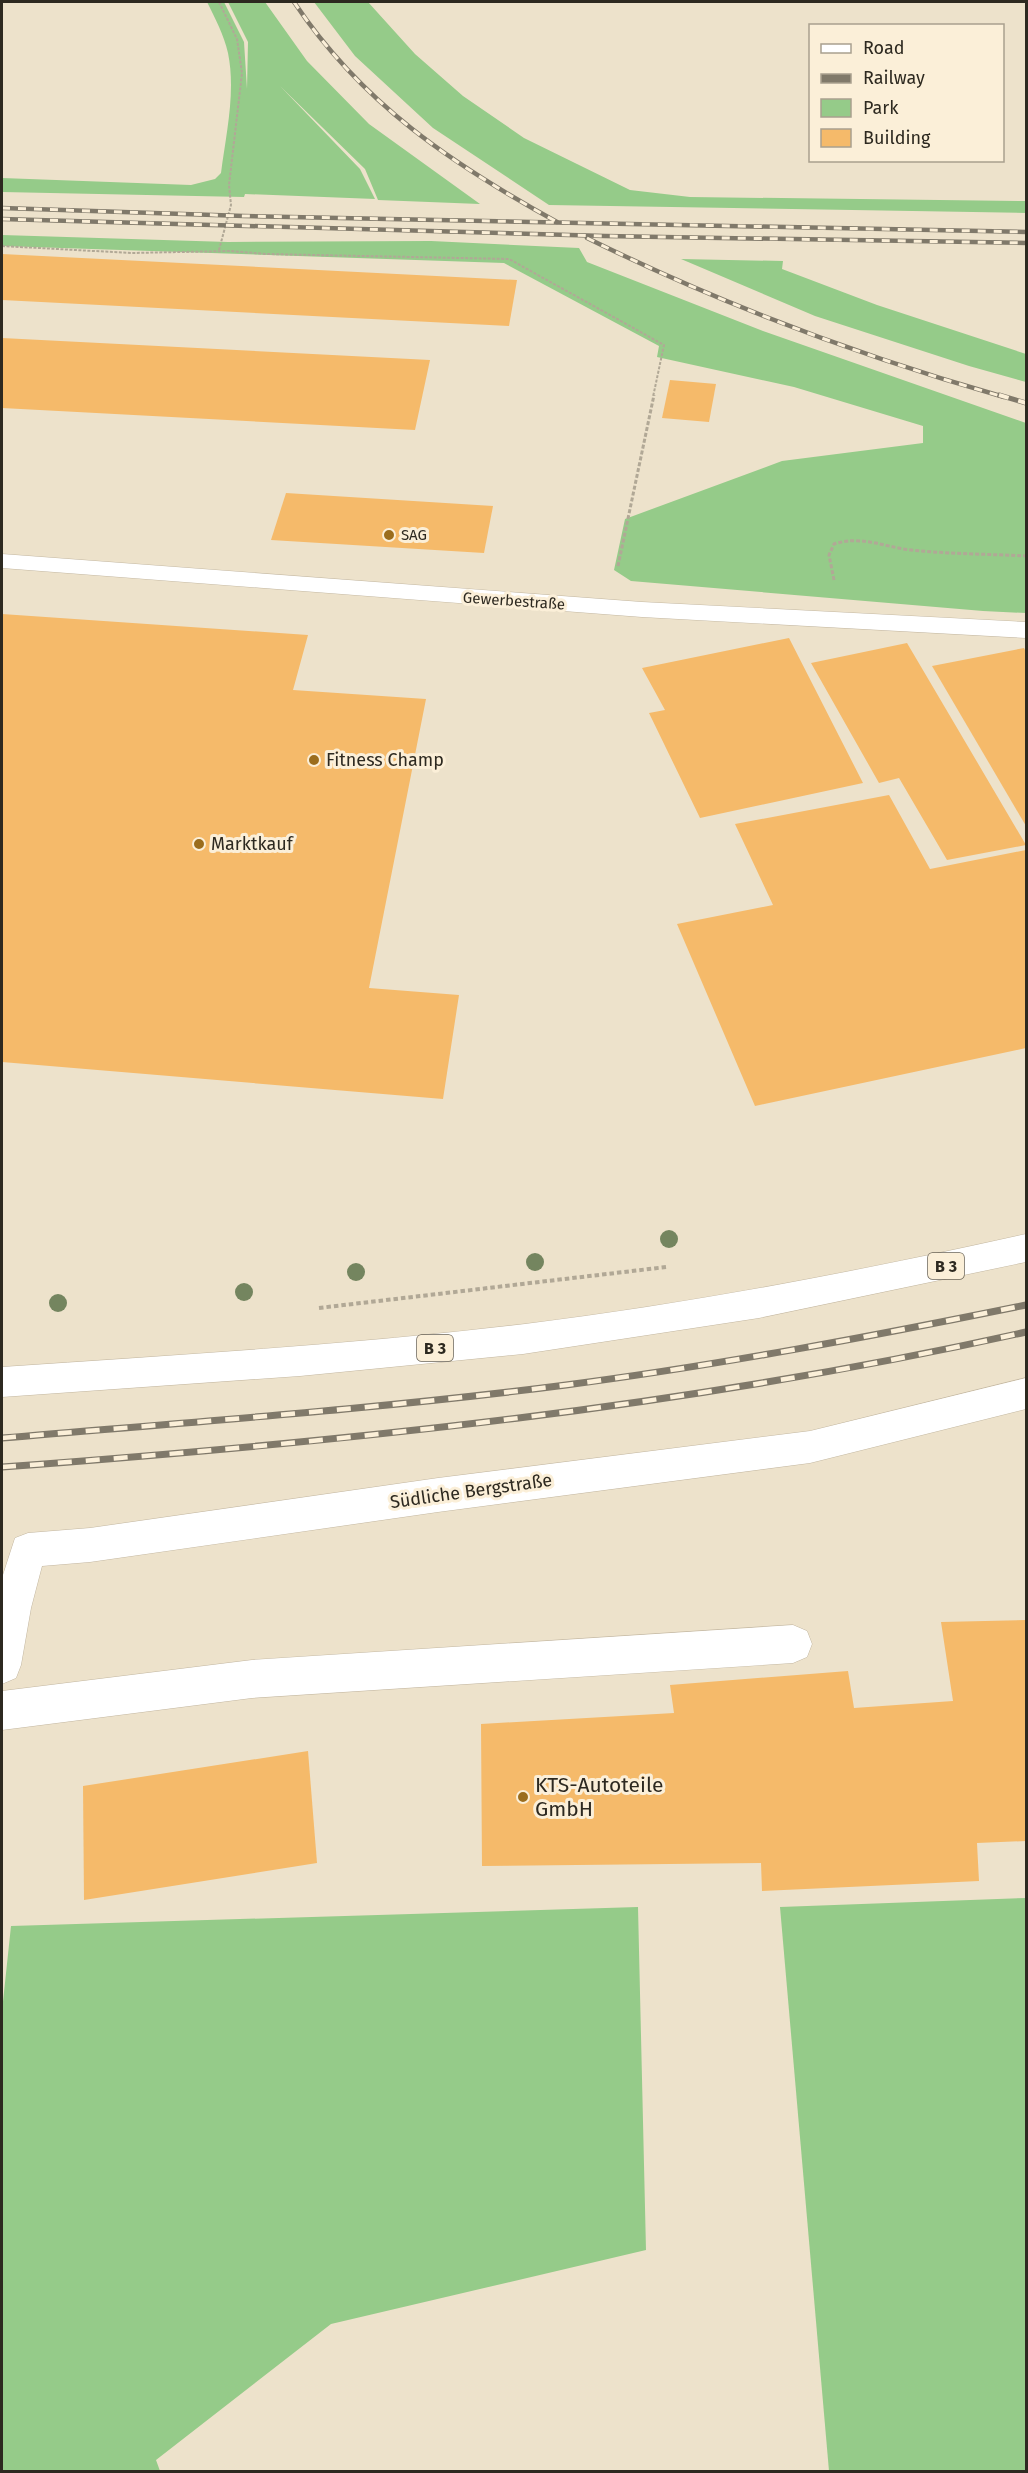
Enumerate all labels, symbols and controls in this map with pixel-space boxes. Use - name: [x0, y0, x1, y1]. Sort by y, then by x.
- legend: [809, 24, 1004, 162]
- text: Road: [863, 37, 905, 59]
- text: Railway: [863, 67, 925, 89]
- text: Park: [863, 97, 899, 119]
- text: Building: [863, 127, 931, 149]
- place label: SAG: [401, 526, 427, 544]
- marker: SAG: [382, 528, 396, 542]
- street label: Gewerbestraße: [462, 588, 566, 614]
- place label: Fitness Champ: [326, 749, 444, 771]
- marker: Fitness Champ: [307, 753, 321, 767]
- place label: Marktkauf: [211, 833, 295, 855]
- marker: Marktkauf: [192, 837, 206, 851]
- road number: B 3: [928, 1253, 964, 1279]
- road number: B 3: [417, 1335, 453, 1361]
- street label: Südliche Bergstraße: [389, 1469, 553, 1513]
- place label: KTS-Autoteile GmbH: [535, 1772, 663, 1822]
- marker: KTS-Autoteile GmbH: [516, 1790, 530, 1804]

